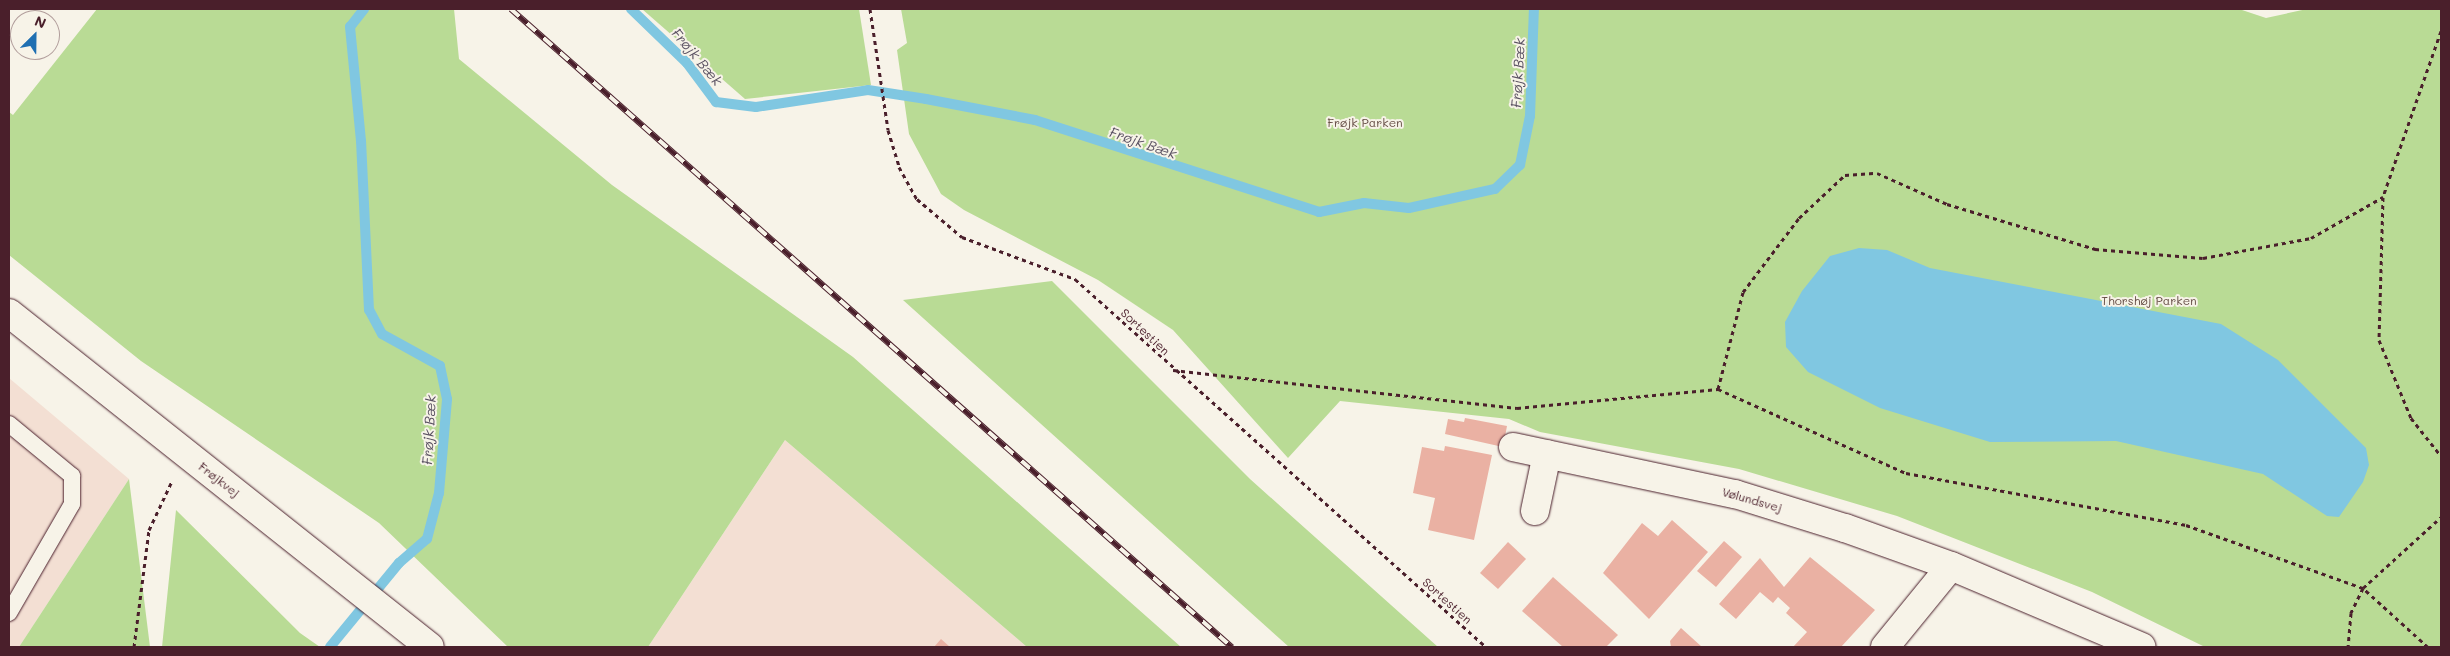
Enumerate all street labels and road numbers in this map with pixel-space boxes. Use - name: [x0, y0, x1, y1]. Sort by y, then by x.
- street label: Sortestien: [1118, 306, 1172, 358]
- street label: Frøjkvej: [196, 460, 242, 500]
- street label: Vølundsvej: [1720, 485, 1784, 515]
- street label: Sortestien: [1419, 575, 1475, 627]

